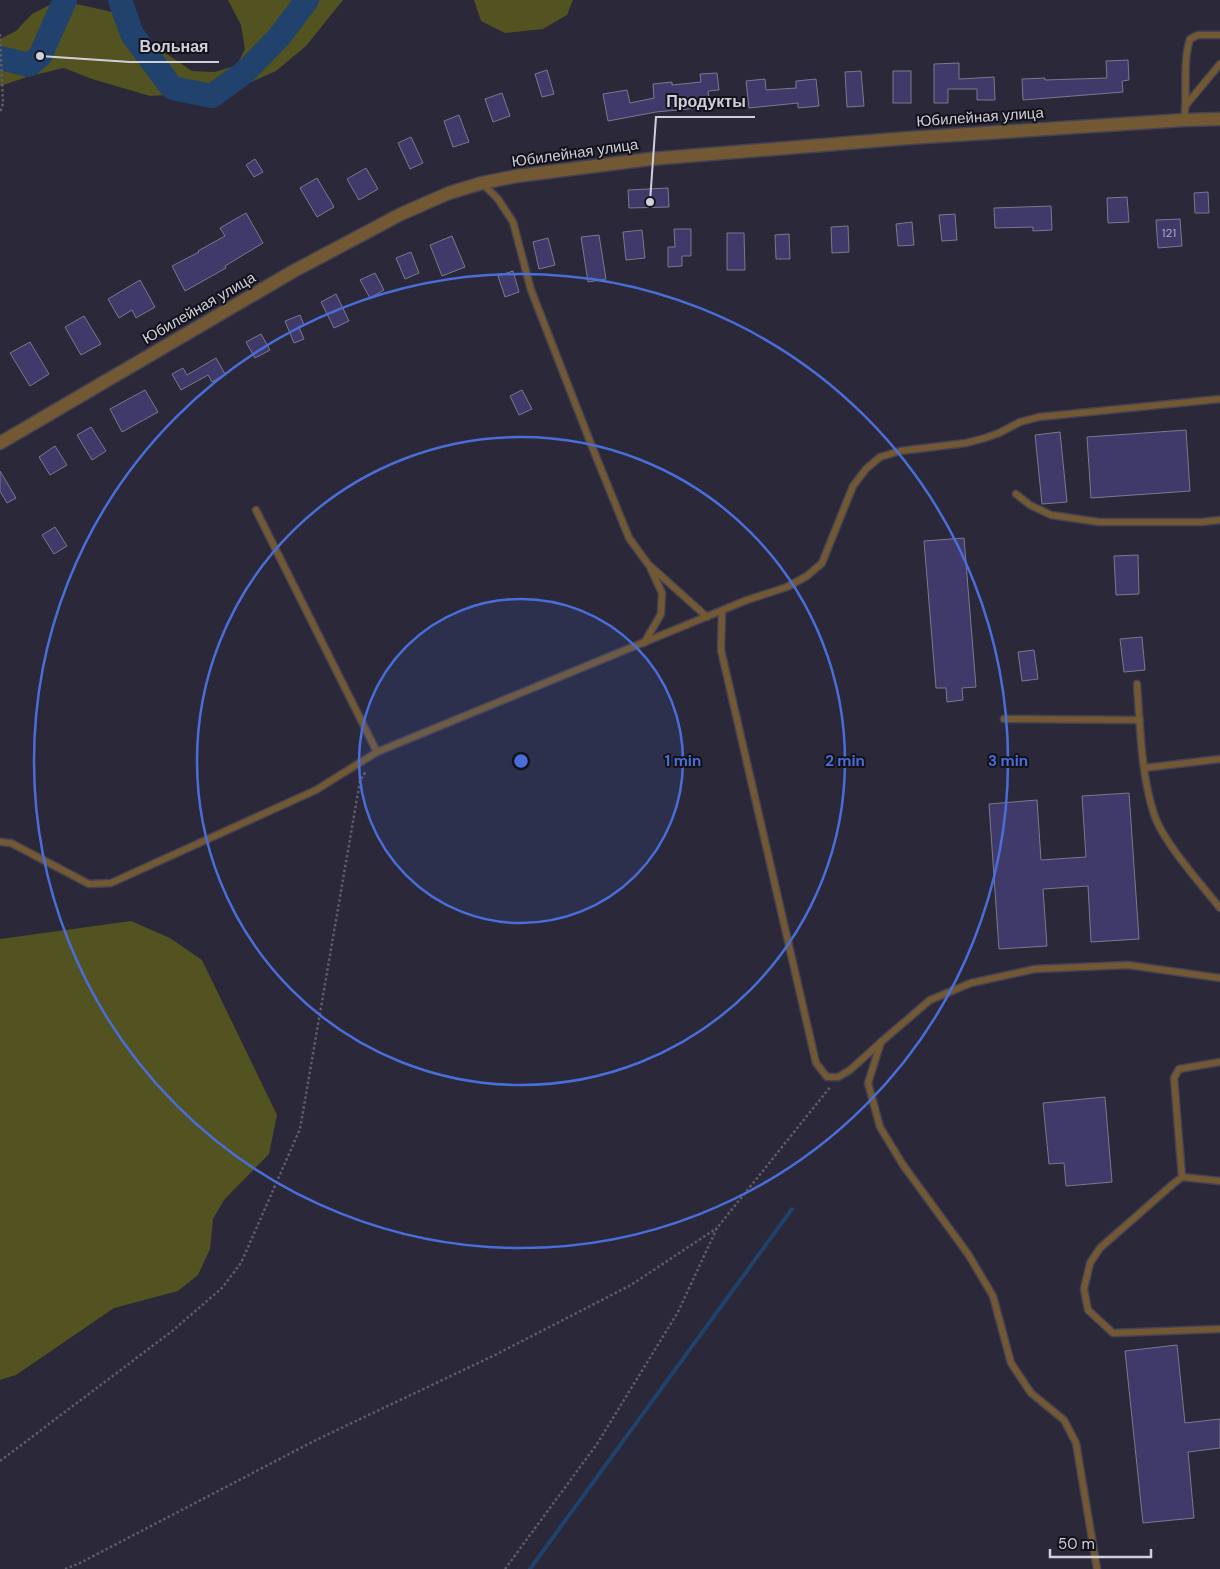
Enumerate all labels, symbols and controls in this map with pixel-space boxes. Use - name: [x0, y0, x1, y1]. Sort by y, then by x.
- callout: Вольная: [130, 31, 219, 62]
- text: Вольная: [140, 36, 208, 57]
- callout: Продукты: [656, 86, 755, 117]
- text: Продукты: [666, 91, 746, 112]
- street label: Юбилейная улица: [916, 103, 1045, 131]
- street label: Юбилейная улица: [510, 134, 640, 172]
- house number: 121: [1162, 225, 1176, 241]
- street label: Юбилейная улица: [139, 267, 260, 349]
- text: 1 min: [665, 751, 701, 771]
- text: 2 min: [825, 751, 865, 771]
- text: 3 min: [988, 751, 1028, 771]
- centre of rings: [512, 752, 530, 770]
- scale bar: [1050, 1526, 1151, 1558]
- text: 50 m: [1058, 1534, 1095, 1554]

